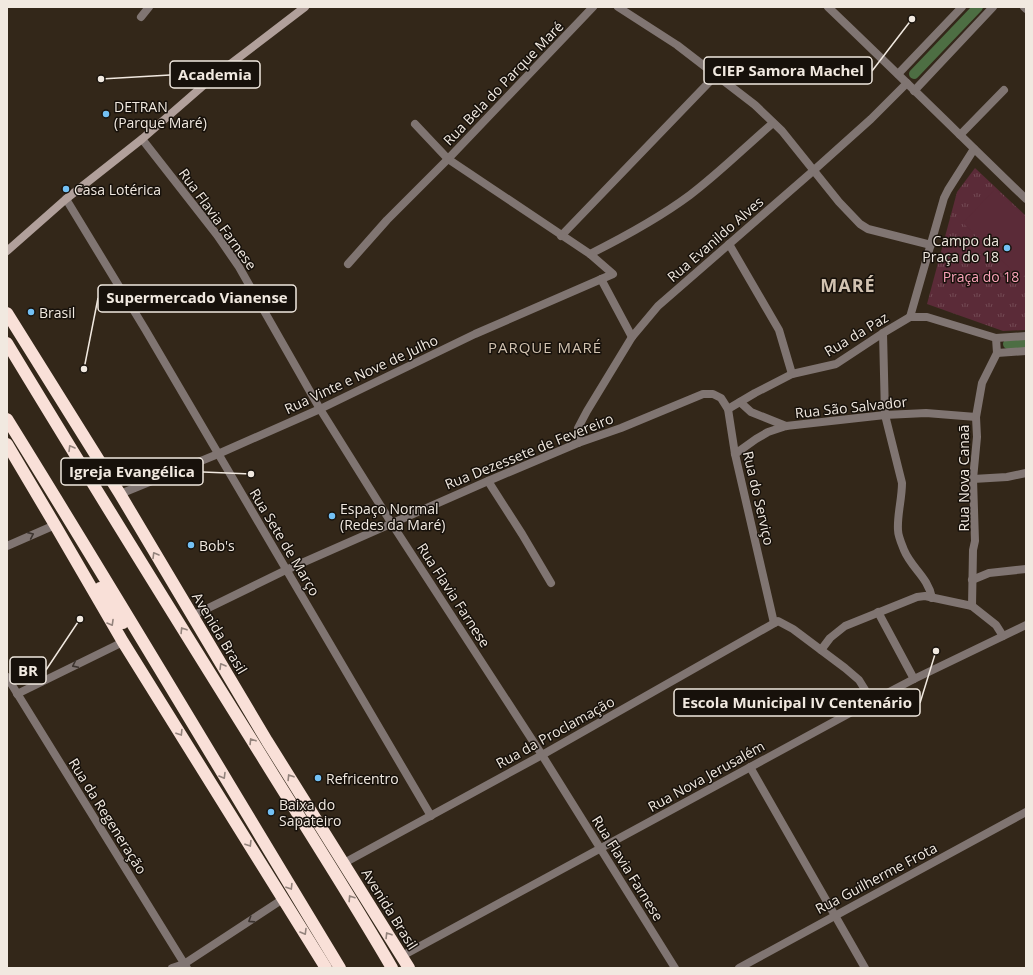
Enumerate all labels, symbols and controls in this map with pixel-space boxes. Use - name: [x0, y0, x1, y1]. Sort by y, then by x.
- street label: Rua Bela do Parque Maré: [439, 17, 567, 149]
- callout: CIEP Samora Machel: [704, 57, 872, 84]
- text: CIEP Samora Machel: [712, 60, 864, 80]
- callout: Academia: [170, 61, 260, 88]
- text: Academia: [178, 64, 252, 84]
- place label: DETRAN (Parque Maré): [114, 97, 207, 132]
- marker: DETRAN (Parque Maré): [101, 109, 111, 119]
- street label: Rua Flavia Farnese: [175, 165, 261, 274]
- place label: Casa Lotérica: [74, 180, 161, 199]
- marker: Casa Lotérica: [61, 184, 71, 194]
- street label: Rua Evanildo Alves: [663, 192, 767, 286]
- place label: Campo da Praça do 18: [922, 231, 999, 266]
- marker: Campo da Praça do 18: [1002, 243, 1012, 253]
- park label: Praça do 18: [943, 267, 1019, 286]
- district label: MARÉ: [820, 273, 876, 297]
- callout: Supermercado Vianense: [98, 285, 296, 312]
- text: Supermercado Vianense: [106, 287, 288, 307]
- place label: Brasil: [39, 303, 75, 322]
- marker: Brasil: [26, 307, 36, 317]
- street label: Rua da Paz: [821, 307, 892, 361]
- street label: Rua Vinte e Nove de Julho: [281, 330, 441, 418]
- district label: PARQUE MARÉ: [488, 337, 602, 357]
- street label: Rua São Salvador: [794, 392, 908, 422]
- street label: Rua Dezessete de Fevereiro: [442, 408, 616, 494]
- street label: Rua Nova Canaã: [954, 425, 973, 531]
- one-way arrow: [68, 445, 76, 452]
- street label: Rua do Serviço: [739, 449, 779, 547]
- callout: Igreja Evangélica: [61, 458, 203, 485]
- text: Igreja Evangélica: [69, 461, 195, 481]
- street label: Rua Sete de Março: [245, 485, 325, 599]
- place label: Espaço Normal (Redes da Maré): [340, 499, 445, 534]
- marker: Espaço Normal (Redes da Maré): [327, 511, 337, 521]
- one-way arrow: [28, 532, 35, 540]
- place label: Bob's: [199, 536, 235, 555]
- street label: Rua Flavia Farnese: [413, 539, 495, 651]
- marker: Bob's: [186, 540, 196, 550]
- one-way arrow: [153, 552, 160, 559]
- street label: Avenida Brasil: [188, 589, 252, 677]
- one-way arrow: [107, 619, 114, 626]
- one-way arrow: [181, 628, 188, 635]
- callout: BR: [10, 657, 46, 684]
- text: BR: [18, 660, 38, 680]
- one-way arrow: [72, 660, 79, 668]
- one-way arrow: [219, 663, 227, 670]
- callout: Escola Municipal IV Centenário: [674, 689, 920, 716]
- street label: Rua da Proclamação: [492, 691, 618, 773]
- text: Escola Municipal IV Centenário: [682, 692, 912, 712]
- one-way arrow: [175, 729, 182, 736]
- street label: Rua Nova Jerusalém: [644, 736, 768, 816]
- one-way arrow: [249, 738, 257, 745]
- street label: Rua da Regeneração: [65, 754, 151, 878]
- place label: Refricentro: [326, 769, 399, 788]
- one-way arrow: [218, 772, 225, 779]
- marker: Refricentro: [313, 773, 323, 783]
- one-way arrow: [287, 774, 295, 781]
- place label: Baixa do Sapateiro: [279, 795, 341, 830]
- marker: Baixa do Sapateiro: [266, 807, 276, 817]
- street label: Rua Flavia Farnese: [588, 812, 668, 924]
- street label: Rua Guilherme Frota: [812, 838, 940, 918]
- one-way arrow: [244, 840, 251, 847]
- street label: Avenida Brasil: [358, 865, 422, 953]
- one-way arrow: [286, 883, 293, 890]
- one-way arrow: [348, 895, 356, 902]
- one-way arrow: [248, 915, 255, 923]
- one-way arrow: [299, 928, 306, 935]
- one-way arrow: [386, 932, 393, 939]

